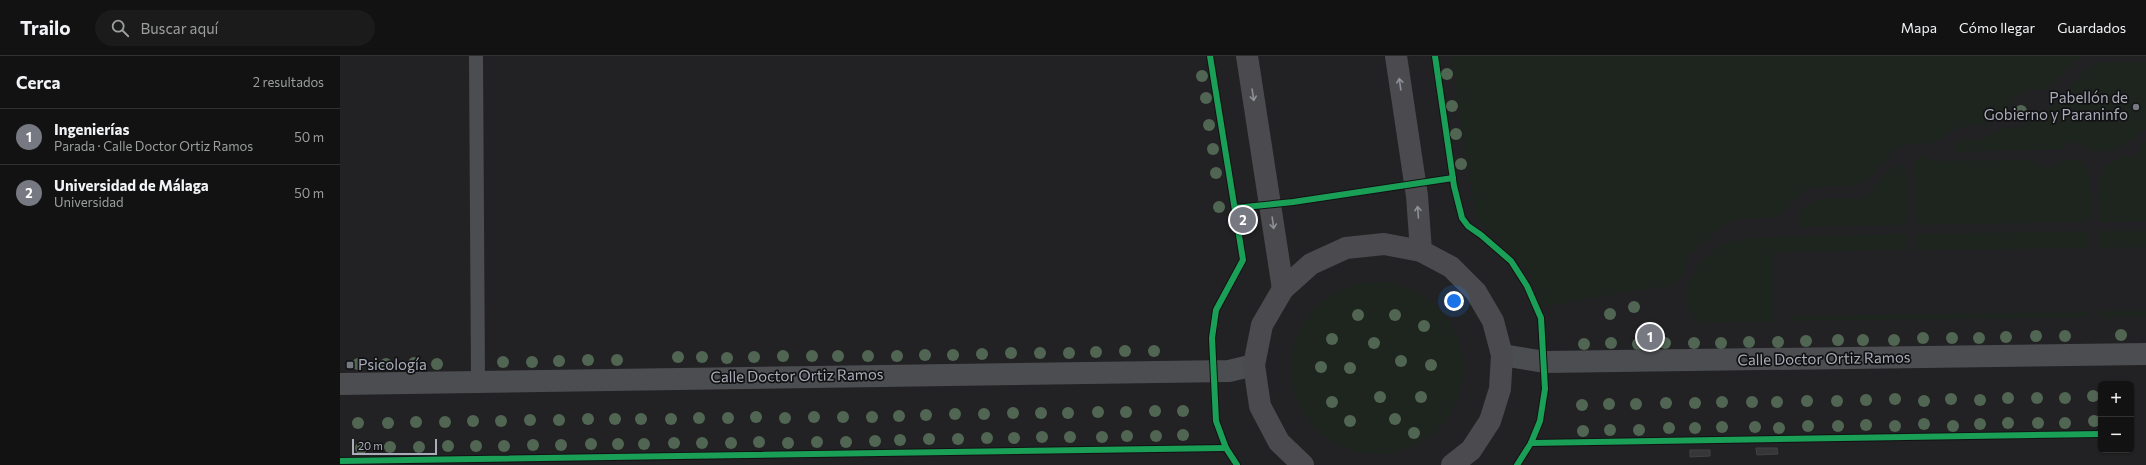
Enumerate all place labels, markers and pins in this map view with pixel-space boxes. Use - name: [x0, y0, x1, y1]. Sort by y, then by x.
- place label: Pabellón de Gobierno y Paraninfo: [1984, 88, 2128, 123]
- marker: Pabellón de Gobierno y Paraninfo: [2131, 102, 2141, 112]
- pin: 2: [1230, 205, 1256, 235]
- pin: 1: [1637, 322, 1663, 352]
- place label: Psicología: [358, 355, 427, 373]
- marker: Psicología: [345, 360, 355, 370]

